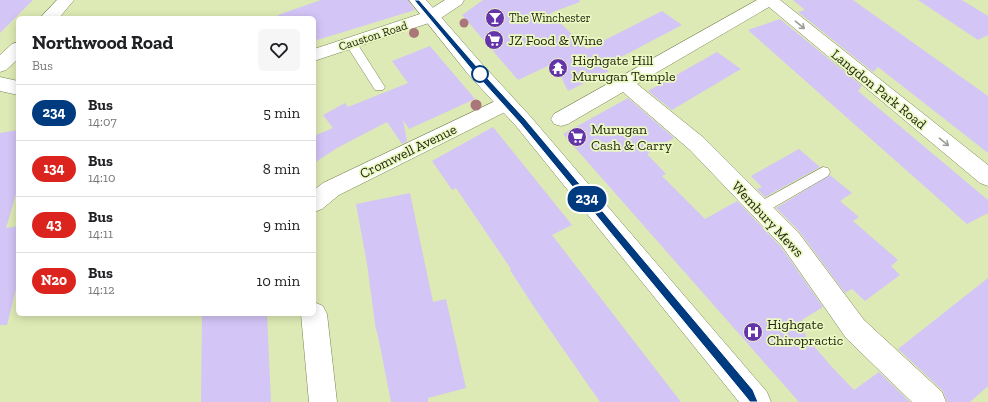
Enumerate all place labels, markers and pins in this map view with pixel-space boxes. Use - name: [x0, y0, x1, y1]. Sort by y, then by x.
- bar icon: The Winchester: [484, 7, 506, 29]
- place label: The Winchester: [509, 11, 591, 25]
- supermarket icon: JZ Food & Wine: [483, 29, 505, 51]
- place label: JZ Food & Wine: [508, 32, 603, 49]
- place label: Highgate Hill Murugan Temple: [572, 52, 676, 85]
- temple icon: Highgate Hill Murugan Temple: [547, 57, 569, 79]
- unlabelled marker: [471, 65, 489, 83]
- place label: Murugan Cash & Carry: [591, 121, 673, 154]
- supermarket icon: Murugan Cash & Carry: [566, 126, 588, 148]
- place label: Highgate Chiropractic: [767, 316, 843, 349]
- hospital icon: Highgate Chiropractic: [742, 321, 764, 343]

